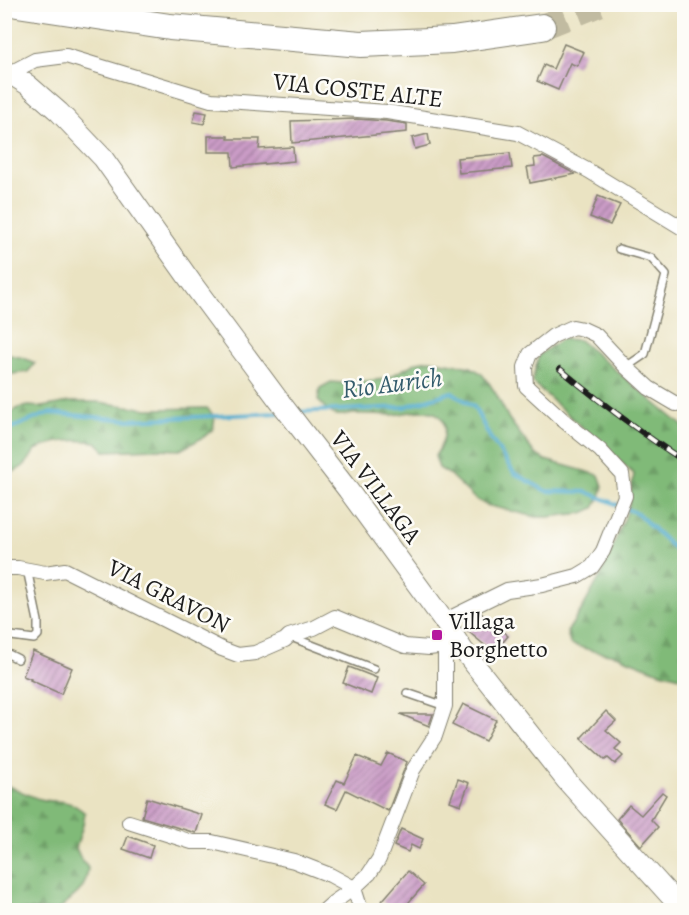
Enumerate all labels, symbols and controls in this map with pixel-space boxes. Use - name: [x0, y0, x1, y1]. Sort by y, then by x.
- street label: VIA COSTE ALTE: [271, 65, 444, 115]
- water label: Rio Aurich: [340, 360, 444, 407]
- street label: VIA VILLAGA: [322, 423, 430, 551]
- street label: VIA GRAVON: [101, 551, 236, 641]
- place label: Villaga Borghetto: [448, 605, 548, 665]
- marker: Villaga Borghetto: [430, 628, 444, 642]

